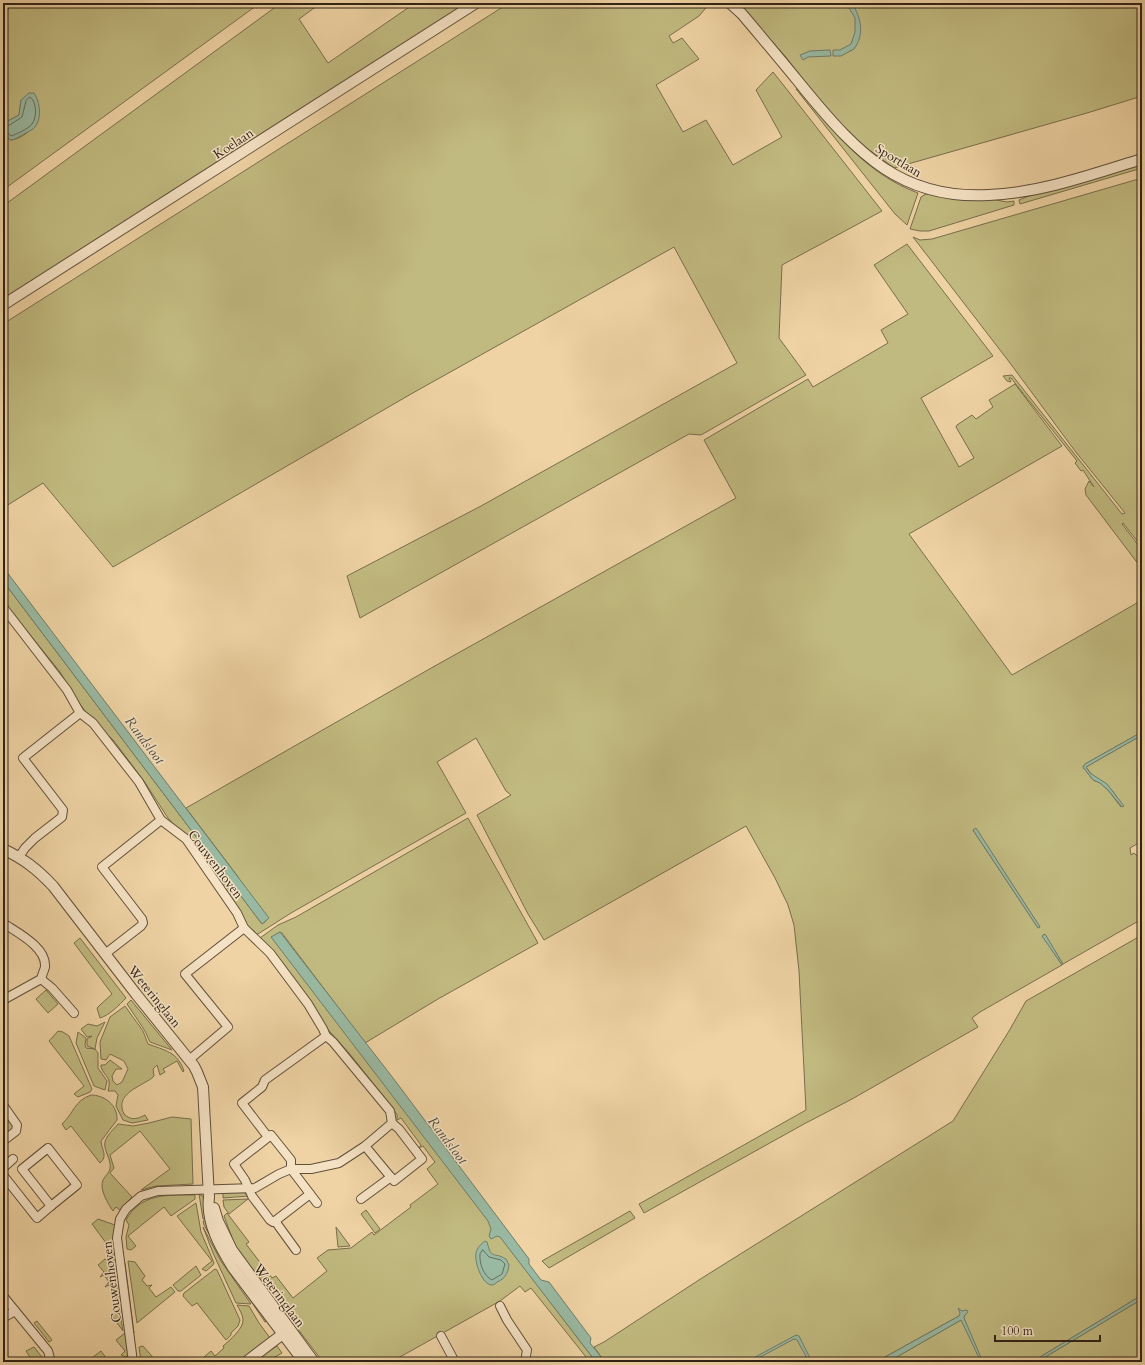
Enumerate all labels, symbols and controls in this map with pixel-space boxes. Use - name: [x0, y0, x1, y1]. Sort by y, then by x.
- street label: Koelaan: [210, 124, 258, 164]
- street label: Sportlaan: [872, 140, 926, 182]
- water label: Randsloot: [120, 713, 169, 769]
- street label: Couwenhoven: [183, 826, 247, 903]
- street label: Weteringlaan: [123, 961, 185, 1032]
- water label: Randsloot: [423, 1113, 472, 1169]
- street label: Couwenhoven: [98, 1240, 126, 1324]
- street label: Weteringlaan: [249, 1259, 309, 1332]
- scale bar: [995, 1317, 1100, 1343]
- text: 100 m: [1001, 1323, 1034, 1339]

